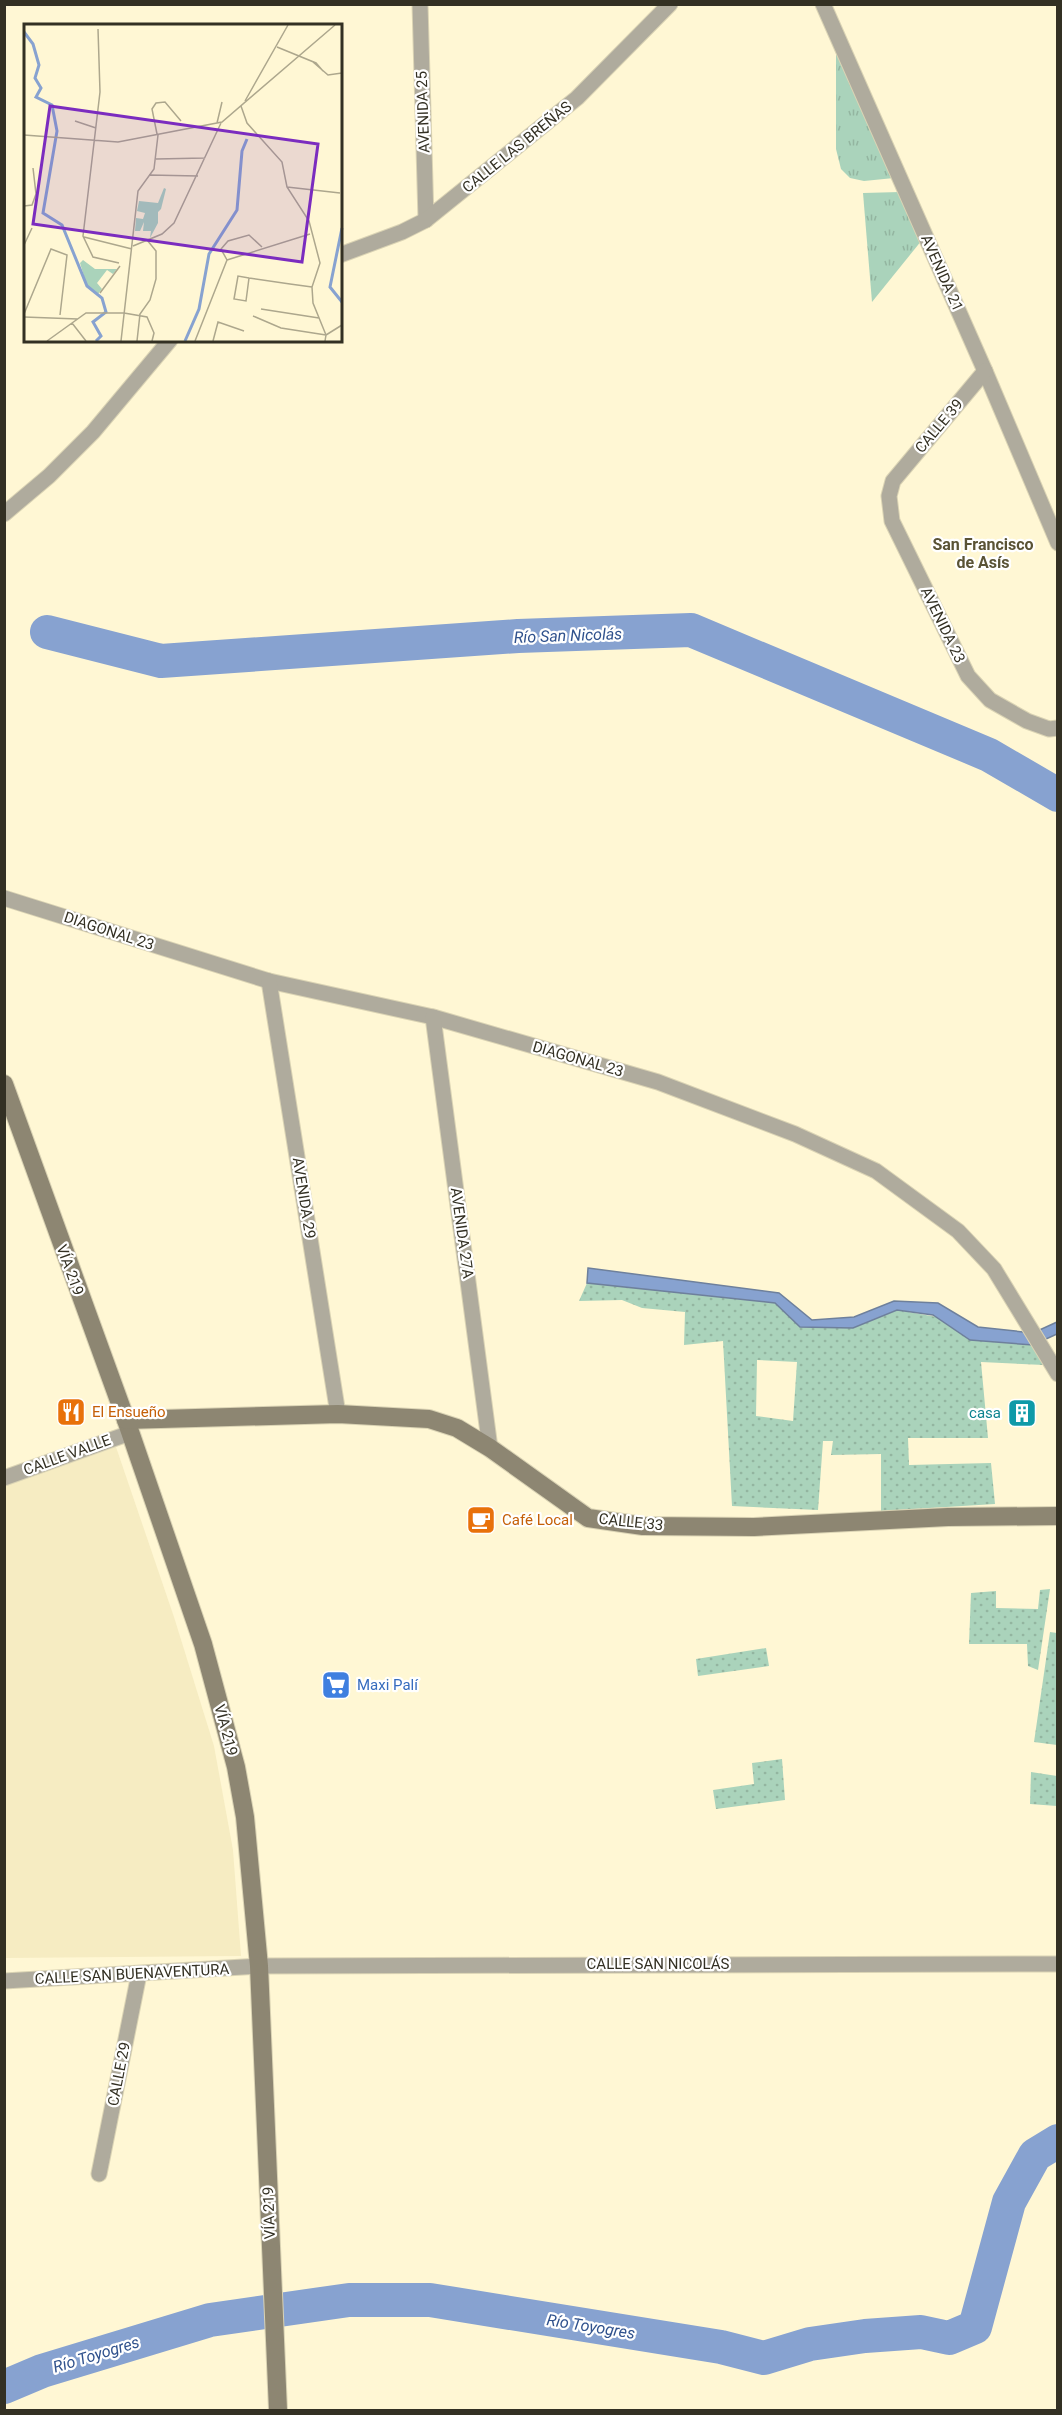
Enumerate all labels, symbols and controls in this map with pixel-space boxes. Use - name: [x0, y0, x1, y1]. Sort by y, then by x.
- inset map: [24, 24, 342, 342]
- street label: AVENIDA 25: [413, 71, 433, 153]
- street label: CALLE LAS BREÑAS: [459, 97, 575, 197]
- street label: AVENIDA 21: [917, 232, 967, 314]
- street label: CALLE 39: [911, 395, 967, 457]
- district label: San Francisco de Asís: [932, 535, 1034, 572]
- street label: AVENIDA 23: [917, 584, 969, 666]
- water label: Río San Nicolás: [514, 624, 623, 647]
- street label: DIAGONAL 23: [62, 908, 156, 954]
- street label: DIAGONAL 23: [531, 1037, 625, 1081]
- street label: AVENIDA 29: [289, 1156, 319, 1240]
- street label: AVENIDA 27A: [447, 1186, 477, 1280]
- street label: VÍA 219: [53, 1242, 87, 1298]
- restaurant icon: El Ensueño: [55, 1396, 87, 1428]
- building icon: casa: [1006, 1397, 1038, 1429]
- place label: El Ensueño: [92, 1403, 166, 1421]
- place label: casa: [969, 1404, 1001, 1422]
- street label: CALLE VALLE: [21, 1431, 113, 1479]
- cafe icon: Café Local: [465, 1504, 497, 1536]
- street label: CALLE 33: [598, 1510, 664, 1534]
- place label: Café Local: [502, 1511, 573, 1529]
- supermarket icon: Maxi Palí: [320, 1669, 352, 1701]
- place label: Maxi Palí: [357, 1676, 419, 1694]
- street label: VÍA 219: [211, 1702, 241, 1758]
- street label: CALLE SAN NICOLÁS: [587, 1955, 730, 1973]
- street label: CALLE SAN BUENAVENTURA: [34, 1960, 230, 1988]
- street label: CALLE 29: [104, 2040, 134, 2108]
- street label: VÍA 219: [259, 2186, 279, 2240]
- water label: Río Toyogres: [545, 2310, 636, 2343]
- water label: Río Toyogres: [51, 2332, 142, 2377]

